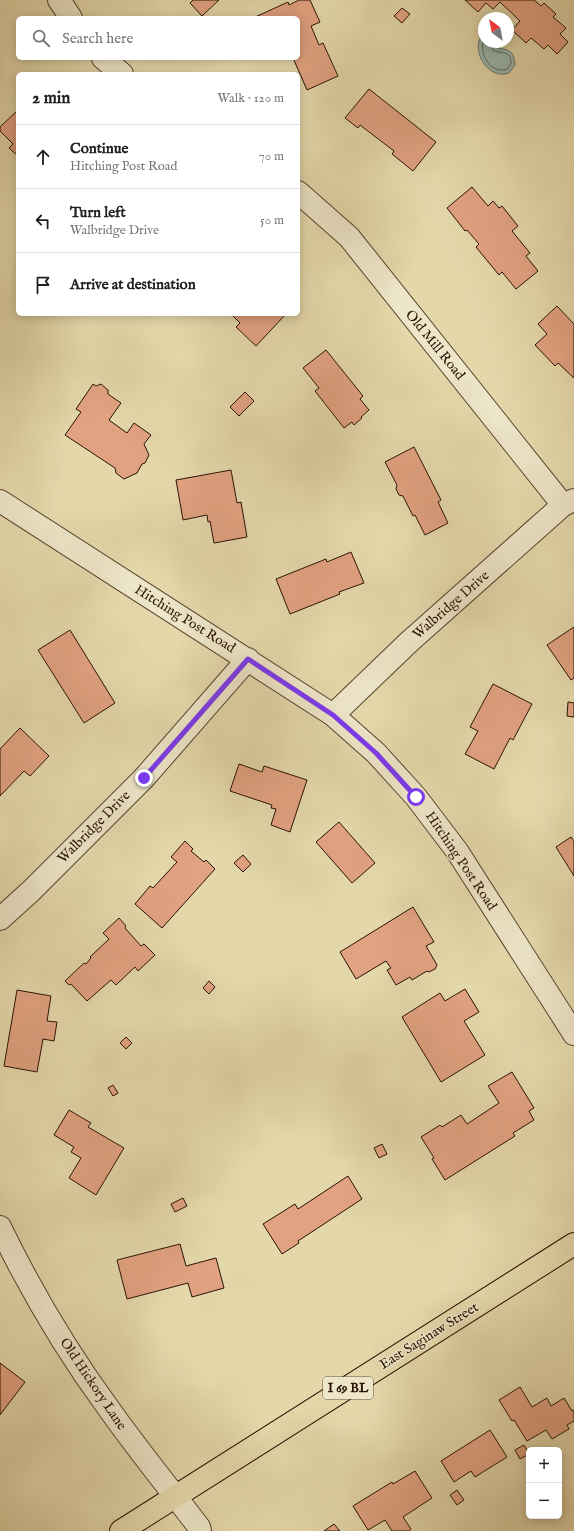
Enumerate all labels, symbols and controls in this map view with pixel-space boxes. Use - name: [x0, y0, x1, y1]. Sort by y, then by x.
- north arrow: [478, 12, 514, 48]
- search box: [16, 16, 300, 60]
- icon: search: [30, 27, 52, 49]
- text: Search here: [62, 29, 133, 48]
- text: 2 min: [32, 88, 70, 109]
- text: Walk · 120 m: [218, 90, 284, 107]
- text: Continue: [70, 139, 128, 158]
- icon: ahead: [32, 146, 54, 168]
- text: 70 m: [259, 148, 284, 165]
- text: Hitching Post Road: [70, 158, 177, 175]
- text: Turn left: [70, 203, 126, 222]
- icon: left: [32, 210, 54, 232]
- text: 50 m: [260, 212, 284, 229]
- text: Walbridge Drive: [70, 222, 159, 239]
- icon: arrive: [32, 274, 54, 296]
- text: Arrive at destination: [70, 275, 196, 294]
- street label: Old Mill Road: [401, 306, 469, 384]
- street label: Walbridge Drive: [409, 566, 493, 643]
- street label: Hitching Post Road: [131, 581, 239, 658]
- route end: [135, 769, 153, 787]
- street label: Walbridge Drive: [54, 786, 135, 867]
- route start: [407, 788, 425, 806]
- street label: Hitching Post Road: [421, 808, 501, 914]
- street label: East Saginaw Street: [376, 1298, 482, 1374]
- street label: Old Hickory Lane: [55, 1334, 131, 1434]
- road number: I 69 BL: [323, 1377, 373, 1399]
- map controls: [526, 1447, 562, 1519]
- button: +: [526, 1447, 562, 1483]
- button: −: [526, 1483, 562, 1519]

